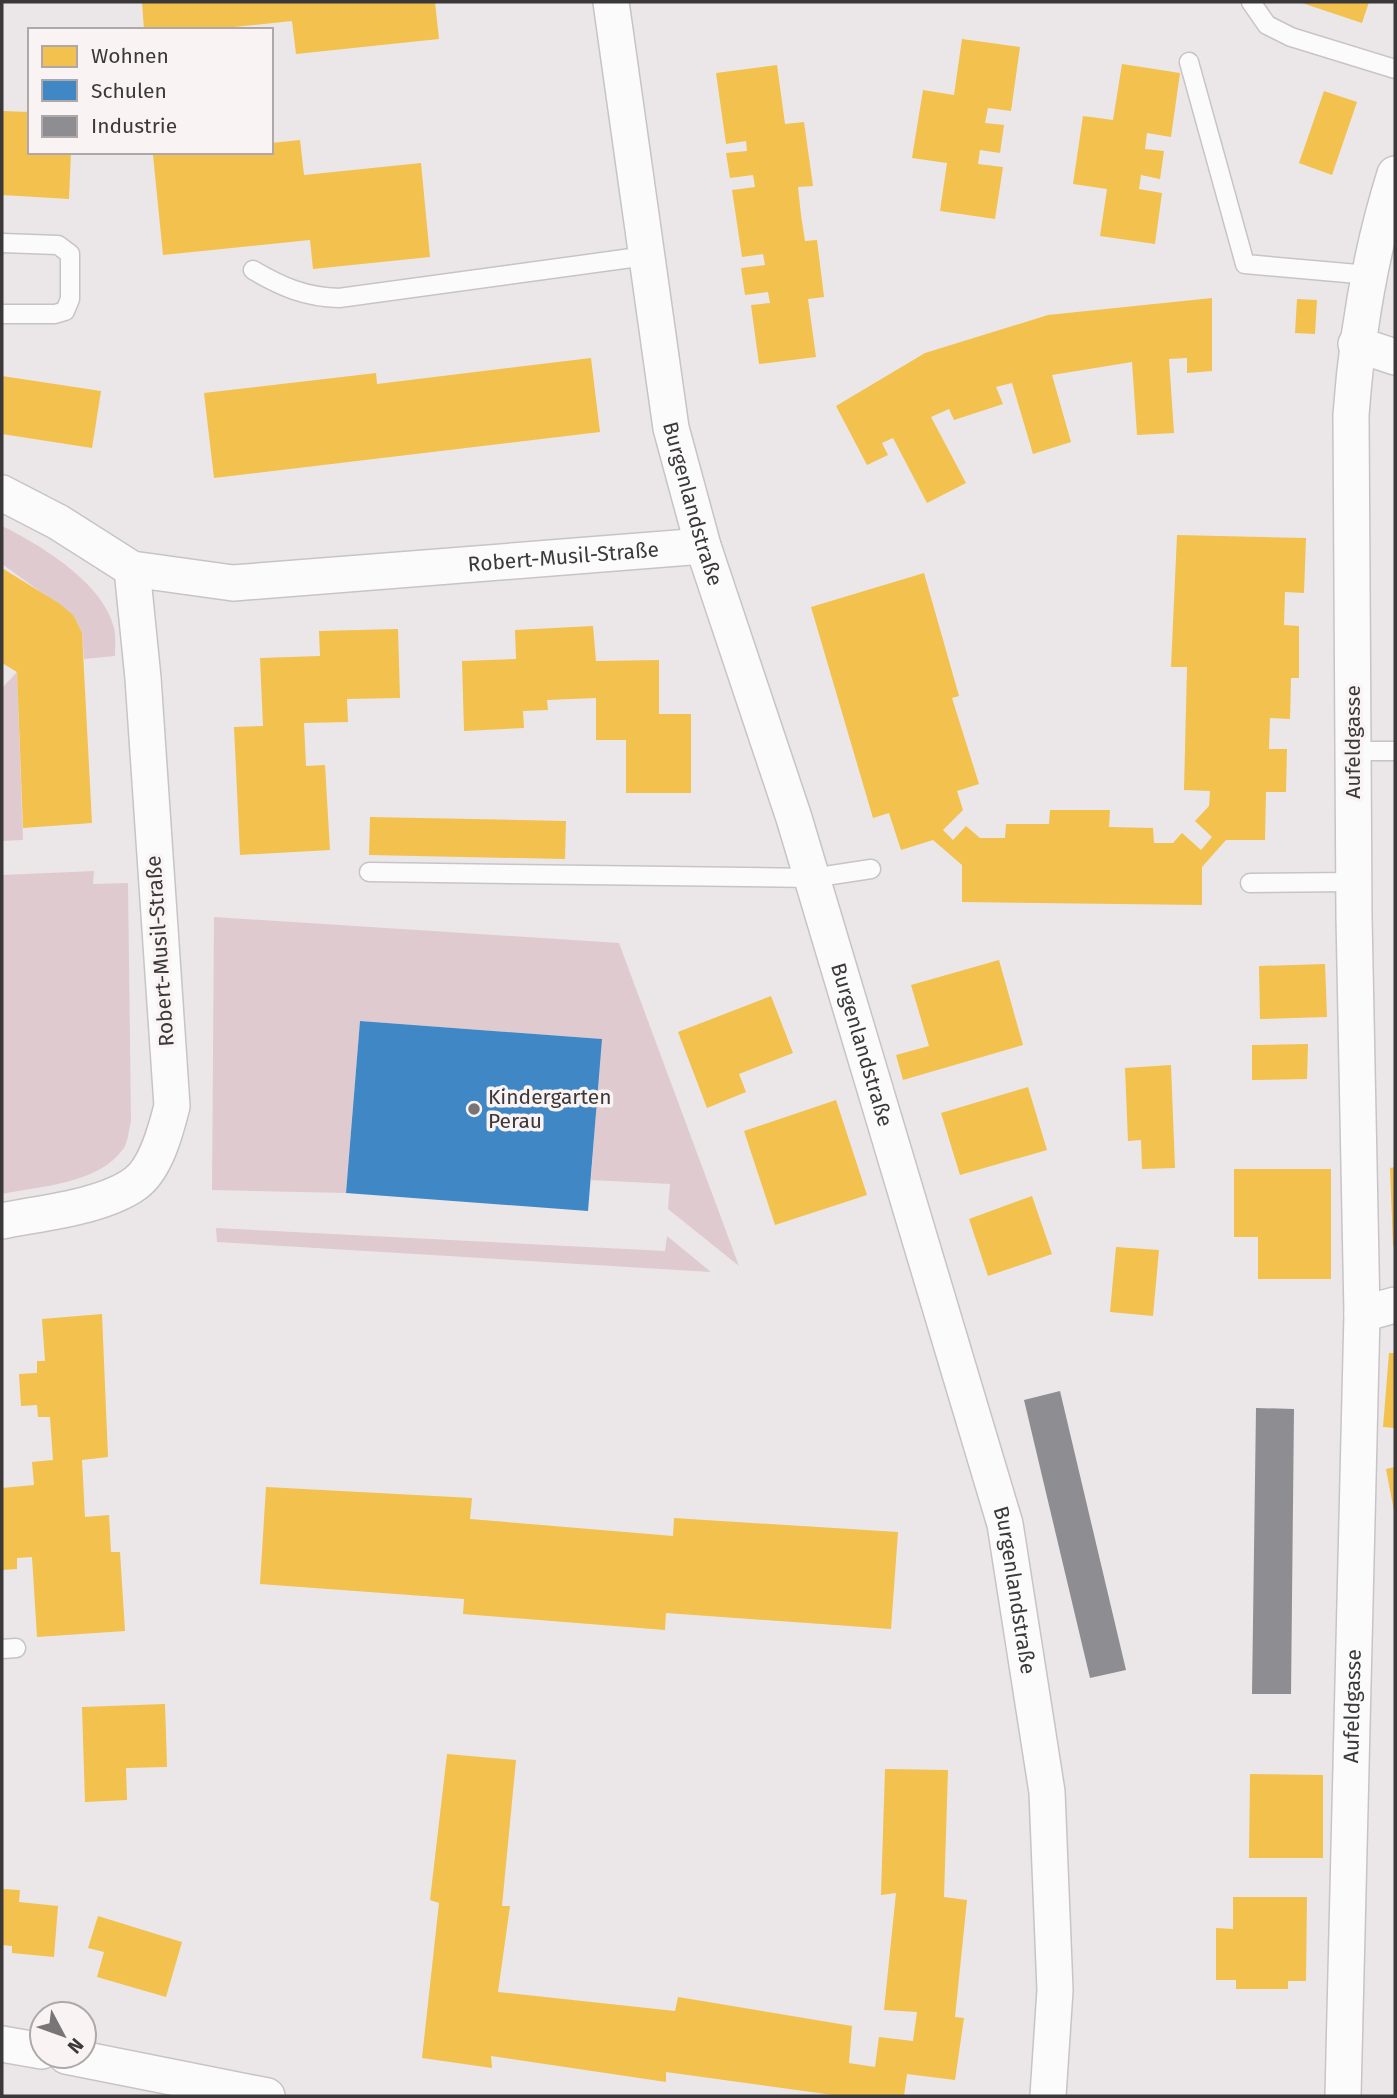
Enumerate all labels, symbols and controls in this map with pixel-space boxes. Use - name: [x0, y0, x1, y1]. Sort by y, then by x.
- legend: [28, 28, 273, 154]
- text: Wohnen: [91, 43, 169, 69]
- text: Schulen: [91, 78, 167, 104]
- text: Industrie: [91, 113, 177, 139]
- street label: Burgenlandstraße: [657, 419, 728, 589]
- street label: Robert-Musil-Straße: [467, 537, 660, 577]
- street label: Aufeldgasse: [1340, 685, 1366, 799]
- street label: Robert-Musil-Straße: [140, 855, 180, 1047]
- street label: Burgenlandstraße: [825, 960, 899, 1130]
- place label: Kindergarten Perau: [488, 1084, 611, 1134]
- marker: Kindergarten Perau: [466, 1101, 482, 1117]
- street label: Burgenlandstraße: [987, 1503, 1041, 1676]
- street label: Aufeldgasse: [1338, 1649, 1367, 1763]
- north arrow: [28, 2000, 98, 2070]
- text: N: [63, 2034, 88, 2058]

